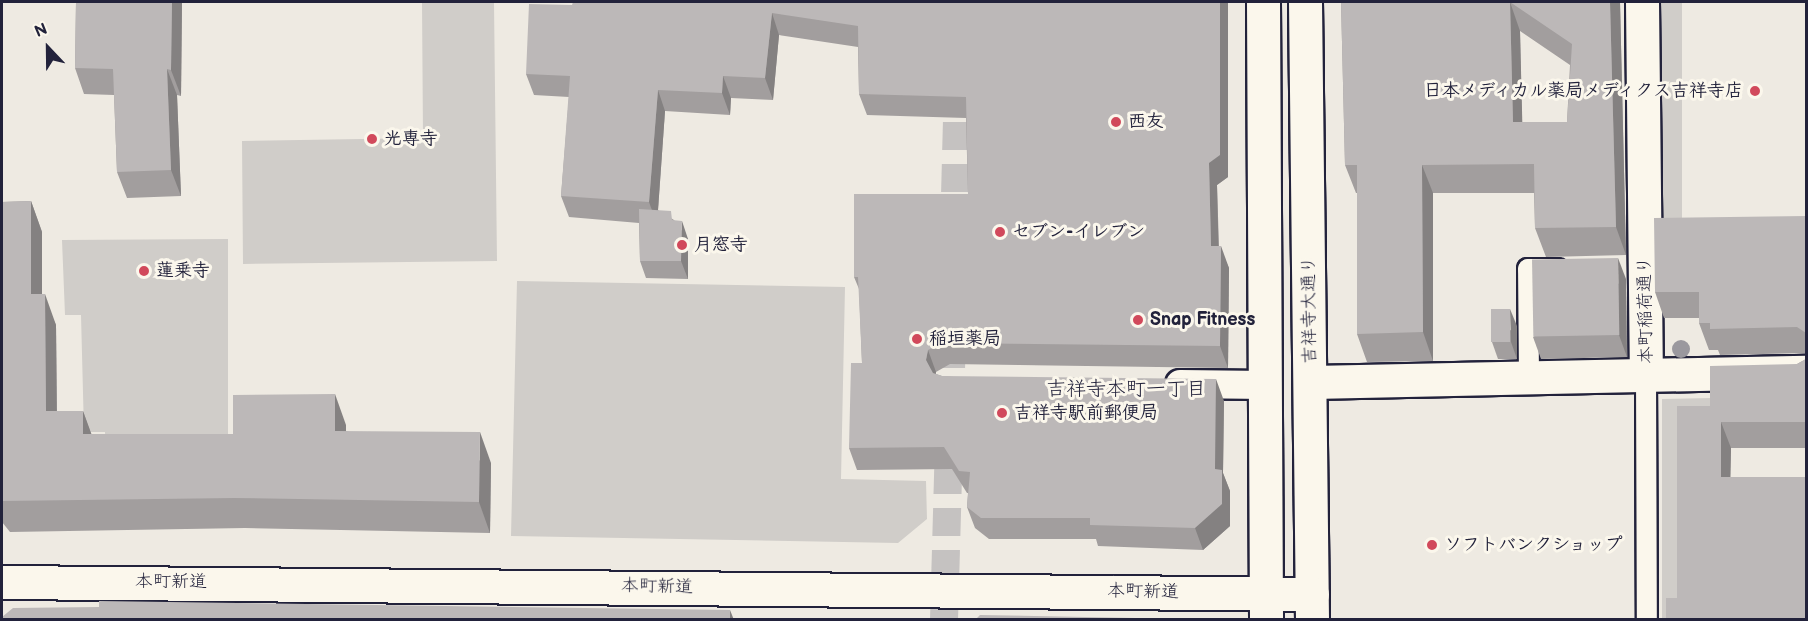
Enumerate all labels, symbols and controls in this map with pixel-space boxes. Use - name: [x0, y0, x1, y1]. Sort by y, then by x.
- north arrow: [18, 18, 78, 78]
- text: N: [32, 20, 50, 42]
- place label: 日本メディカル薬局メディクス吉祥寺店: [1419, 80, 1743, 102]
- marker: 日本メディカル薬局メディクス吉祥寺店: [1748, 84, 1762, 98]
- place label: 西友: [1128, 111, 1164, 133]
- marker: 西友: [1109, 115, 1123, 129]
- place label: 光専寺: [384, 128, 438, 150]
- marker: 光専寺: [365, 132, 379, 146]
- place label: セブン-イレブン: [1012, 221, 1145, 243]
- marker: セブン-イレブン: [993, 225, 1007, 239]
- place label: 月窓寺: [694, 234, 748, 256]
- marker: 月窓寺: [675, 238, 689, 252]
- street label: 吉祥寺大通り: [1298, 256, 1322, 364]
- street label: 本町稲荷通り: [1634, 256, 1658, 364]
- place label: 蓮乗寺: [156, 260, 210, 282]
- marker: 蓮乗寺: [137, 264, 151, 278]
- place label: Snap Fitness: [1150, 309, 1255, 331]
- marker: Snap Fitness: [1131, 313, 1145, 327]
- place label: 稲垣薬局: [929, 328, 1001, 350]
- marker: 稲垣薬局: [910, 332, 924, 346]
- district label: 吉祥寺本町一丁目: [1046, 377, 1206, 401]
- place label: 吉祥寺駅前郵便局: [1014, 402, 1158, 424]
- marker: 吉祥寺駅前郵便局: [995, 406, 1009, 420]
- place label: ソフトバンクショップ: [1444, 534, 1624, 556]
- marker: ソフトバンクショップ: [1425, 538, 1439, 552]
- street label: 本町新道: [135, 571, 207, 593]
- street label: 本町新道: [621, 576, 693, 598]
- street label: 本町新道: [1107, 581, 1179, 603]

